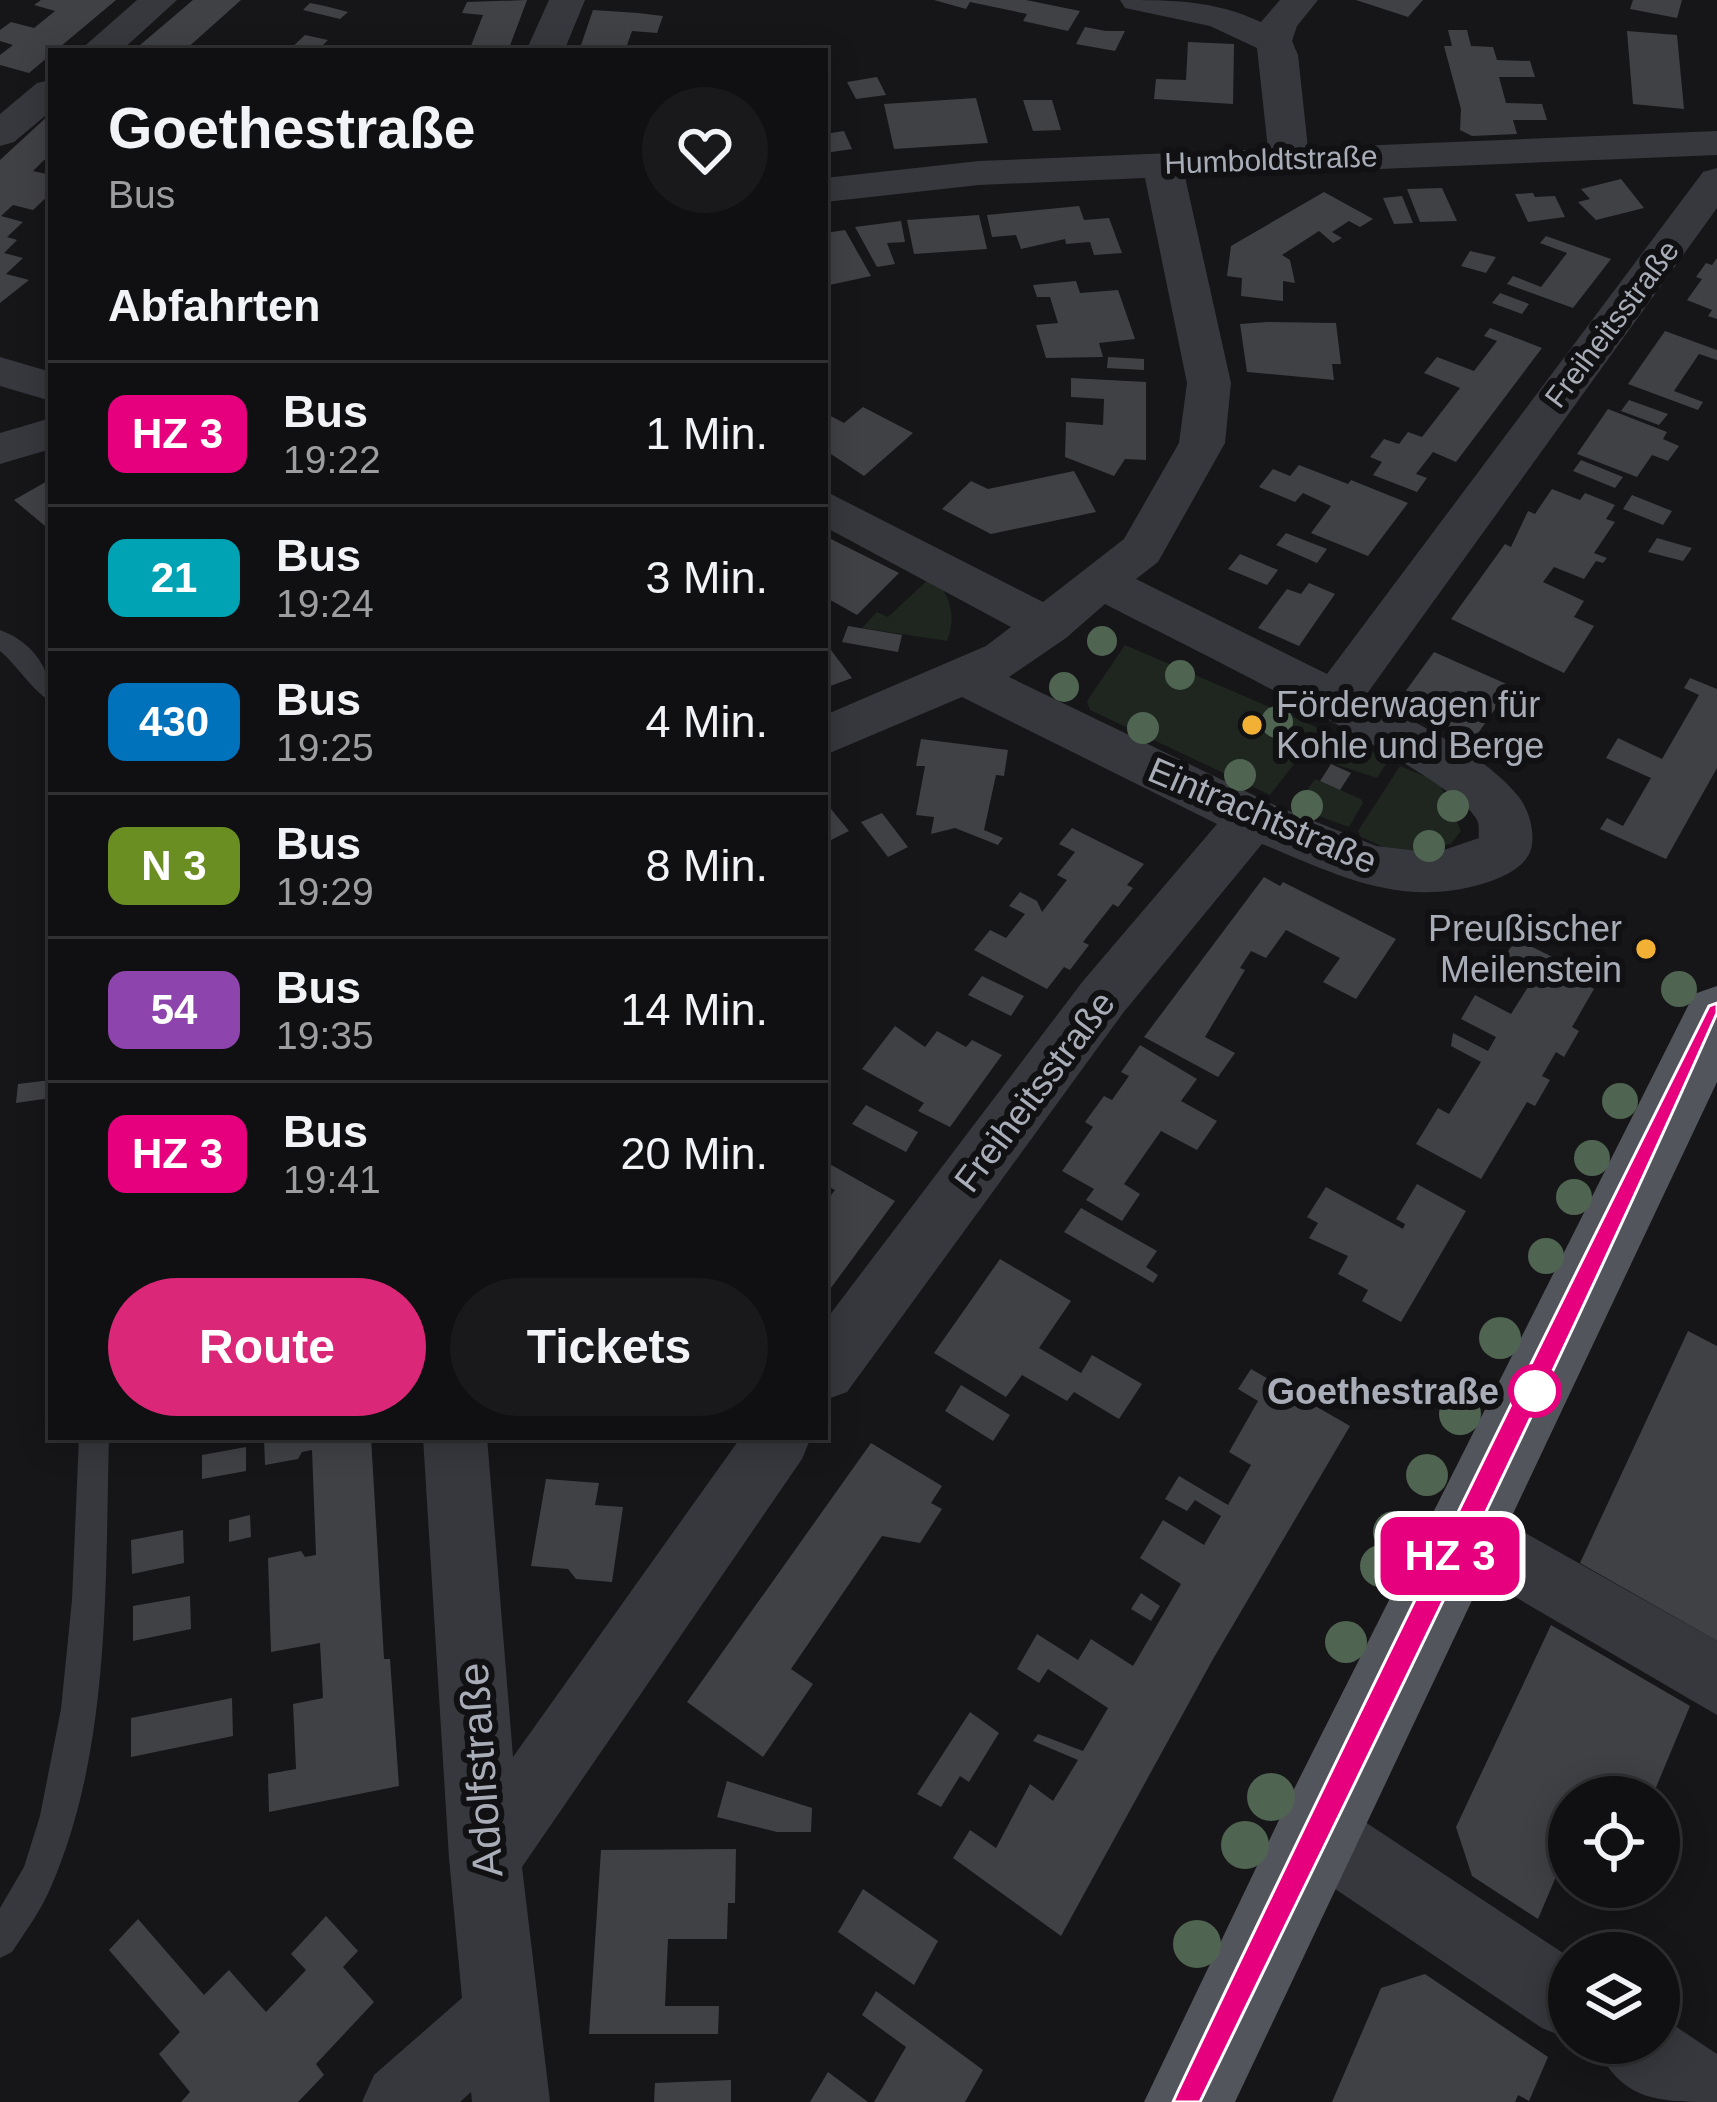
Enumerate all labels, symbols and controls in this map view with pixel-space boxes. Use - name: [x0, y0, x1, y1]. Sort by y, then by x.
- button: heart: [642, 87, 768, 213]
- text: Goethestraße: [108, 96, 475, 160]
- street label: Humboldtstraße: [1164, 139, 1378, 180]
- text: Bus: [108, 173, 175, 216]
- street label: Freiheitsstraße: [1538, 234, 1685, 414]
- text: Abfahrten: [108, 280, 321, 331]
- text: Bus: [283, 386, 368, 437]
- text: 1 Min.: [645, 408, 768, 459]
- text: HZ 3: [132, 410, 223, 457]
- text: 19:22: [283, 438, 381, 481]
- text: Bus: [276, 530, 361, 581]
- text: 3 Min.: [645, 552, 768, 603]
- text: 21: [151, 554, 197, 601]
- text: 19:24: [276, 582, 374, 625]
- text: Bus: [276, 674, 361, 725]
- place label: Förderwagen für Kohle und Berge: [1276, 684, 1544, 766]
- text: 4 Min.: [645, 696, 768, 747]
- text: 430: [139, 698, 209, 745]
- marker: Förderwagen für Kohle und Berge: [1239, 712, 1265, 738]
- text: 19:25: [276, 726, 374, 769]
- street label: Eintrachtstraße: [1142, 749, 1383, 882]
- text: Bus: [276, 818, 361, 869]
- text: 8 Min.: [645, 840, 768, 891]
- text: N 3: [141, 842, 207, 889]
- text: 19:29: [276, 870, 374, 913]
- place label: Preußischer Meilenstein: [1428, 908, 1622, 990]
- marker: Preußischer Meilenstein: [1633, 936, 1659, 962]
- text: Bus: [276, 962, 361, 1013]
- street label: Freiheitsstraße: [946, 983, 1123, 1200]
- text: 14 Min.: [620, 984, 768, 1035]
- text: 54: [151, 986, 197, 1033]
- text: 19:35: [276, 1014, 374, 1057]
- text: Bus: [283, 1106, 368, 1157]
- text: 20 Min.: [620, 1128, 768, 1179]
- text: HZ 3: [132, 1130, 223, 1177]
- text: 19:41: [283, 1158, 381, 1201]
- button: Route: [108, 1278, 426, 1416]
- button: Tickets: [450, 1278, 768, 1416]
- marker: Goethestraße: [1510, 1366, 1560, 1416]
- place label: Goethestraße: [1267, 1371, 1499, 1412]
- line badge: HZ 3: [1366, 1517, 1534, 1595]
- text: HZ 3: [1404, 1532, 1496, 1579]
- street label: Adolfstraße: [450, 1661, 511, 1879]
- map controls: [1548, 1776, 1680, 2064]
- button: locate: [1548, 1776, 1680, 1908]
- button: layers: [1548, 1932, 1680, 2064]

